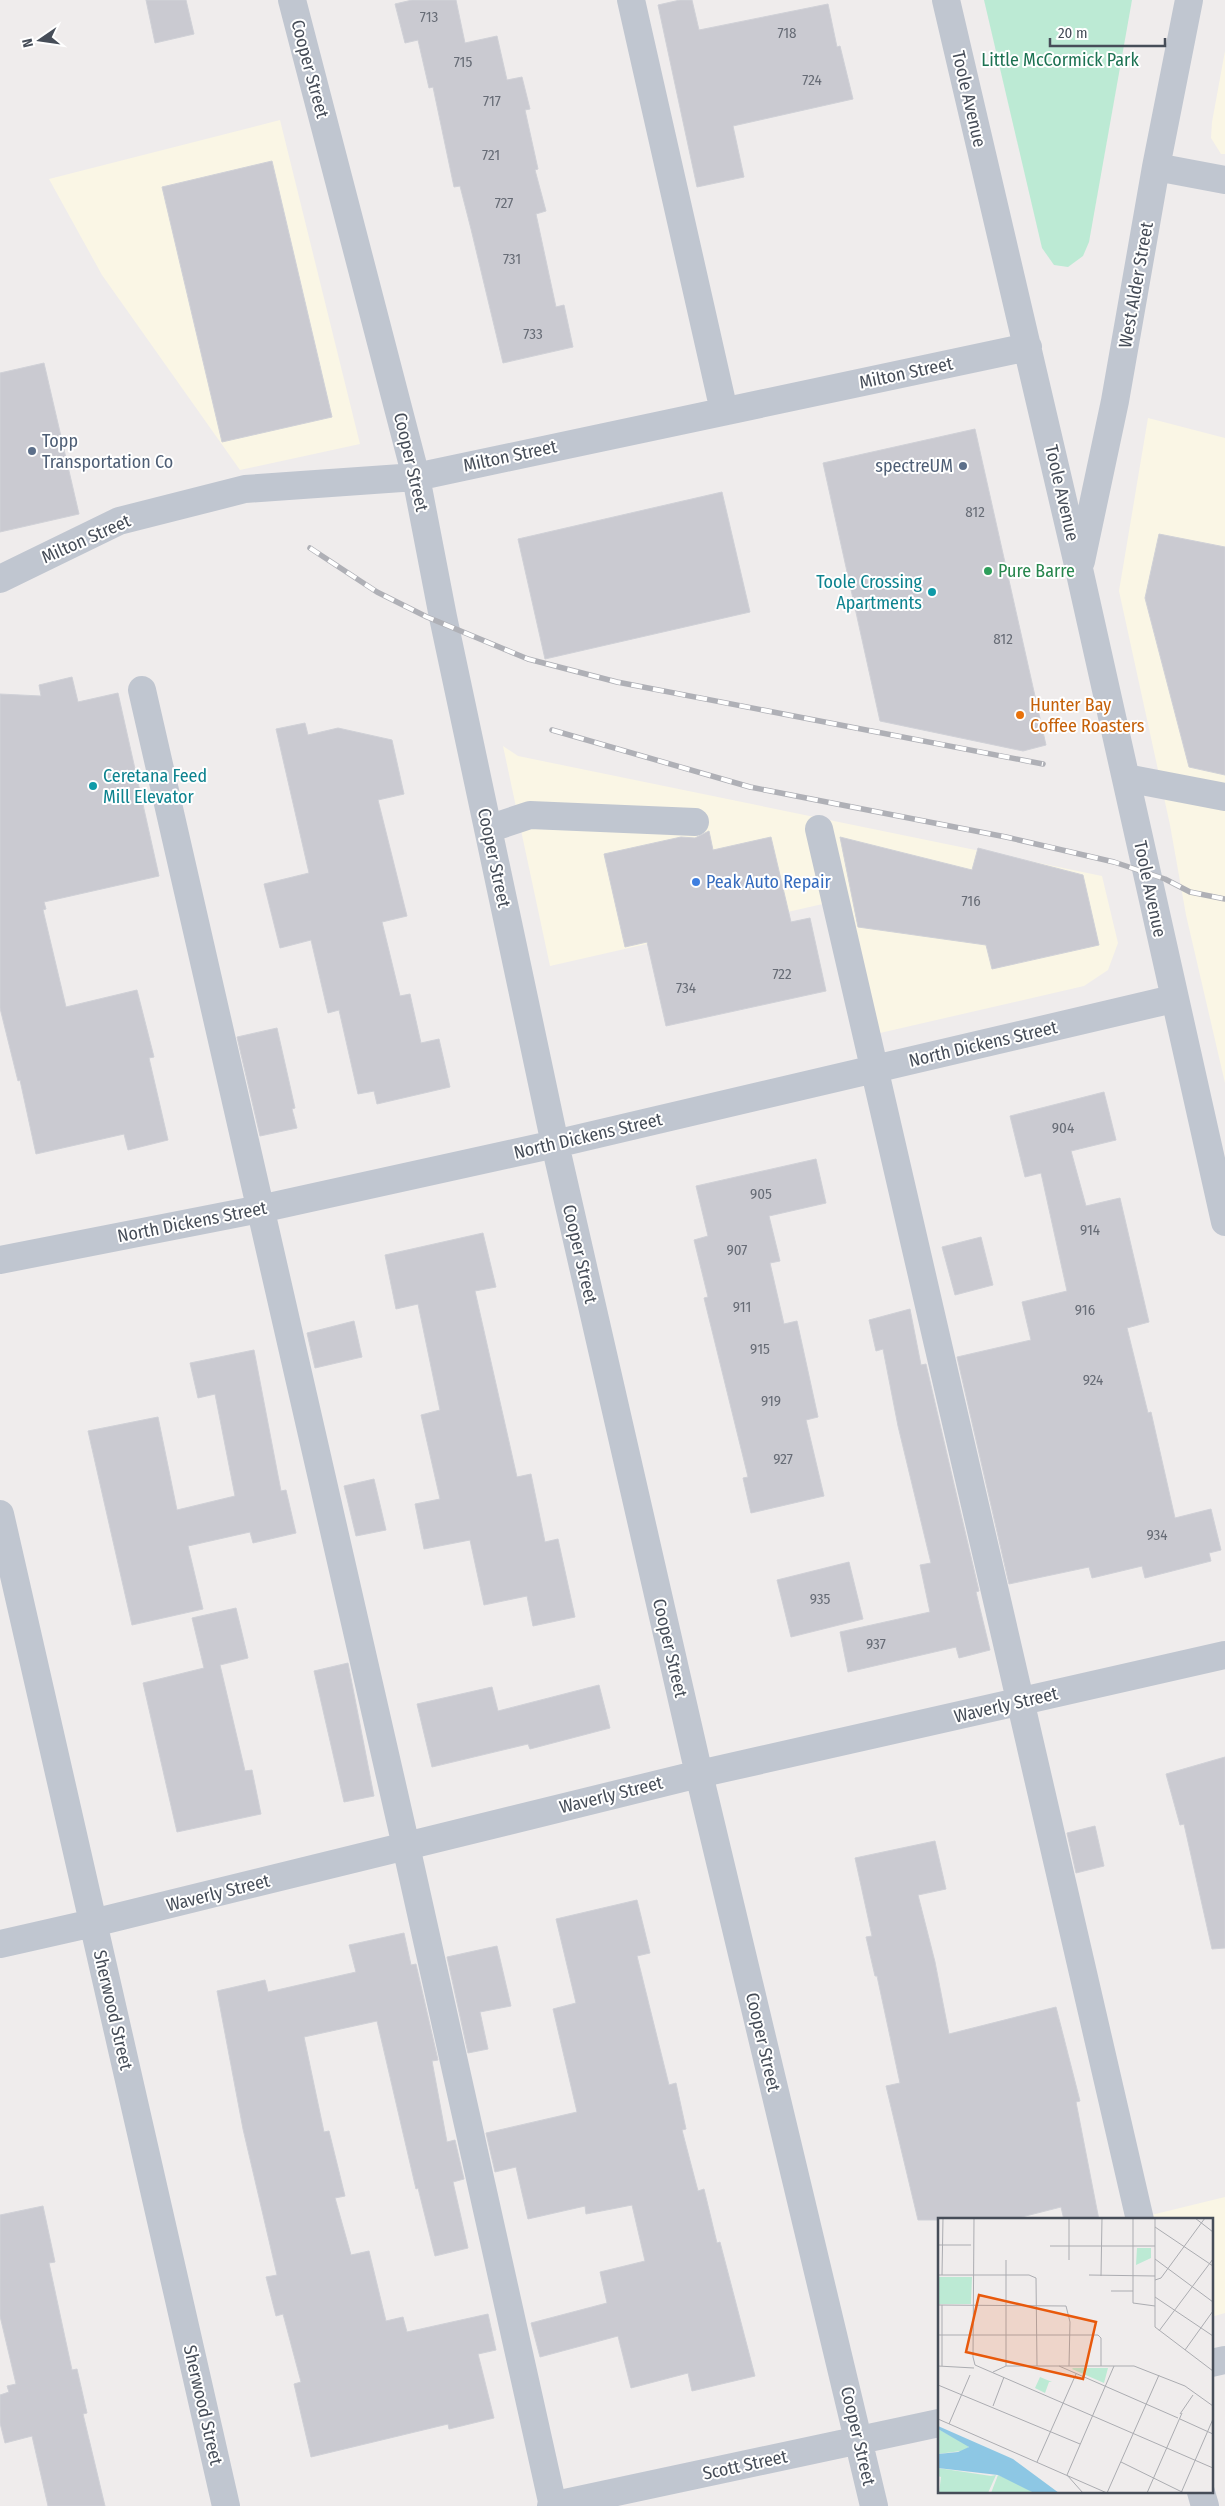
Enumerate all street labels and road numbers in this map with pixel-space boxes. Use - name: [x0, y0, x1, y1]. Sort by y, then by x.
- street label: Cooper Street: [286, 17, 334, 121]
- street label: Toole Avenue: [947, 49, 991, 149]
- street label: West Alder Street: [1114, 220, 1158, 350]
- street label: Milton Street: [857, 352, 955, 394]
- street label: Cooper Street: [389, 410, 433, 514]
- street label: Milton Street: [461, 435, 559, 477]
- street label: Toole Avenue: [1040, 443, 1084, 543]
- street label: Milton Street: [38, 510, 134, 568]
- street label: Cooper Street: [473, 806, 515, 910]
- street label: Toole Avenue: [1129, 839, 1171, 939]
- street label: North Dickens Street: [907, 1016, 1060, 1072]
- street label: North Dickens Street: [512, 1108, 665, 1164]
- street label: North Dickens Street: [115, 1197, 269, 1247]
- street label: Cooper Street: [558, 1202, 602, 1306]
- street label: Cooper Street: [648, 1596, 692, 1700]
- street label: Waverly Street: [952, 1682, 1060, 1728]
- street label: Waverly Street: [557, 1772, 665, 1818]
- street label: Waverly Street: [164, 1870, 272, 1916]
- street label: Sherwood Street: [89, 1948, 138, 2072]
- street label: Cooper Street: [741, 1990, 785, 2094]
- street label: Sherwood Street: [179, 2343, 228, 2467]
- street label: Cooper Street: [836, 2384, 880, 2488]
- street label: Scott Street: [701, 2445, 789, 2485]

